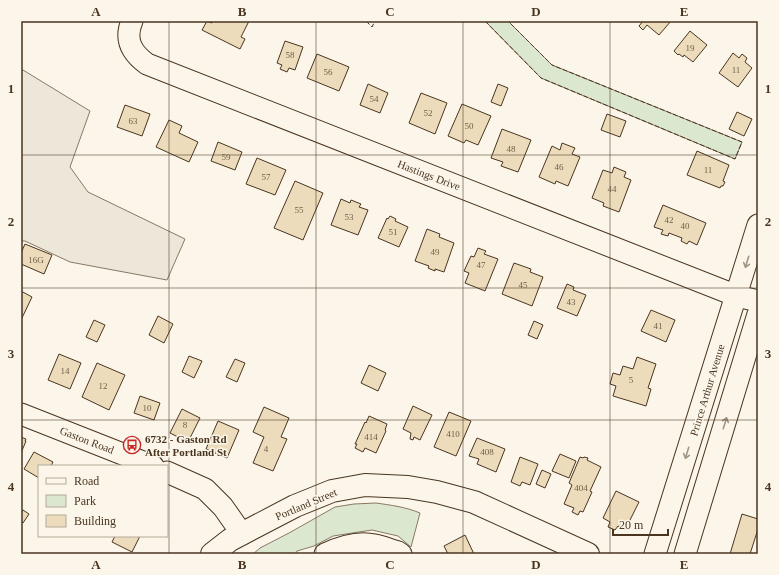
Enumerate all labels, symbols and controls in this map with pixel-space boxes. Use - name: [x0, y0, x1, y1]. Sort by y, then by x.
- text: A: [91, 4, 101, 19]
- text: B: [238, 4, 247, 19]
- text: C: [385, 4, 395, 19]
- text: D: [531, 4, 541, 19]
- text: E: [680, 4, 688, 19]
- house number: 19: [686, 43, 695, 53]
- house number: 58: [286, 50, 295, 60]
- house number: 11: [732, 65, 740, 75]
- house number: 56: [324, 67, 333, 77]
- text: 1: [8, 81, 14, 96]
- text: 1: [765, 81, 771, 96]
- house number: 54: [370, 94, 379, 104]
- house number: 52: [424, 108, 433, 118]
- house number: 63: [129, 116, 138, 126]
- house number: 50: [465, 121, 474, 131]
- house number: 48: [507, 144, 516, 154]
- house number: 59: [222, 152, 231, 162]
- street label: Hastings Drive: [396, 158, 462, 193]
- house number: 46: [555, 162, 564, 172]
- house number: 11: [704, 165, 712, 175]
- house number: 57: [262, 172, 271, 182]
- house number: 44: [608, 184, 617, 194]
- house number: 55: [295, 205, 304, 215]
- house number: 53: [345, 212, 354, 222]
- text: 2: [8, 214, 14, 229]
- text: 2: [765, 214, 771, 229]
- house number: 42: [665, 215, 674, 225]
- house number: 40: [681, 221, 690, 231]
- house number: 51: [389, 227, 398, 237]
- house number: 49: [431, 247, 440, 257]
- house number: 16G: [28, 255, 44, 265]
- one-way arrow: [743, 255, 750, 268]
- house number: 47: [477, 260, 486, 270]
- house number: 45: [519, 280, 528, 290]
- house number: 43: [567, 297, 576, 307]
- house number: 41: [654, 321, 663, 331]
- street label: Prince Arthur Avenue: [687, 343, 727, 437]
- text: 3: [8, 346, 15, 361]
- text: 3: [765, 346, 772, 361]
- house number: 14: [61, 366, 70, 376]
- house number: 5: [629, 375, 634, 385]
- house number: 12: [99, 381, 108, 391]
- house number: 10: [143, 403, 152, 413]
- one-way arrow: [722, 417, 729, 430]
- house number: 8: [183, 420, 188, 430]
- street label: Gaston Road: [58, 424, 116, 456]
- house number: 410: [446, 429, 460, 439]
- house number: 414: [364, 432, 378, 442]
- place label: 6732 - Gaston Rd After Portland St: [145, 433, 227, 458]
- bus stop icon: 6732 - Gaston Rd After Portland St: [122, 435, 142, 455]
- house number: 4: [264, 444, 269, 454]
- one-way arrow: [683, 446, 690, 459]
- house number: 408: [480, 447, 494, 457]
- legend: [38, 465, 168, 537]
- text: Road: [74, 474, 99, 488]
- text: 4: [8, 479, 15, 494]
- text: 4: [765, 479, 772, 494]
- house number: 404: [574, 483, 588, 493]
- street label: Portland Street: [273, 486, 339, 522]
- text: Park: [74, 494, 96, 508]
- scale bar: [613, 511, 668, 537]
- text: Building: [74, 514, 116, 528]
- text: 20 m: [619, 518, 644, 532]
- text: A: [91, 557, 101, 572]
- text: B: [238, 557, 247, 572]
- text: C: [385, 557, 395, 572]
- text: D: [531, 557, 541, 572]
- text: E: [680, 557, 688, 572]

